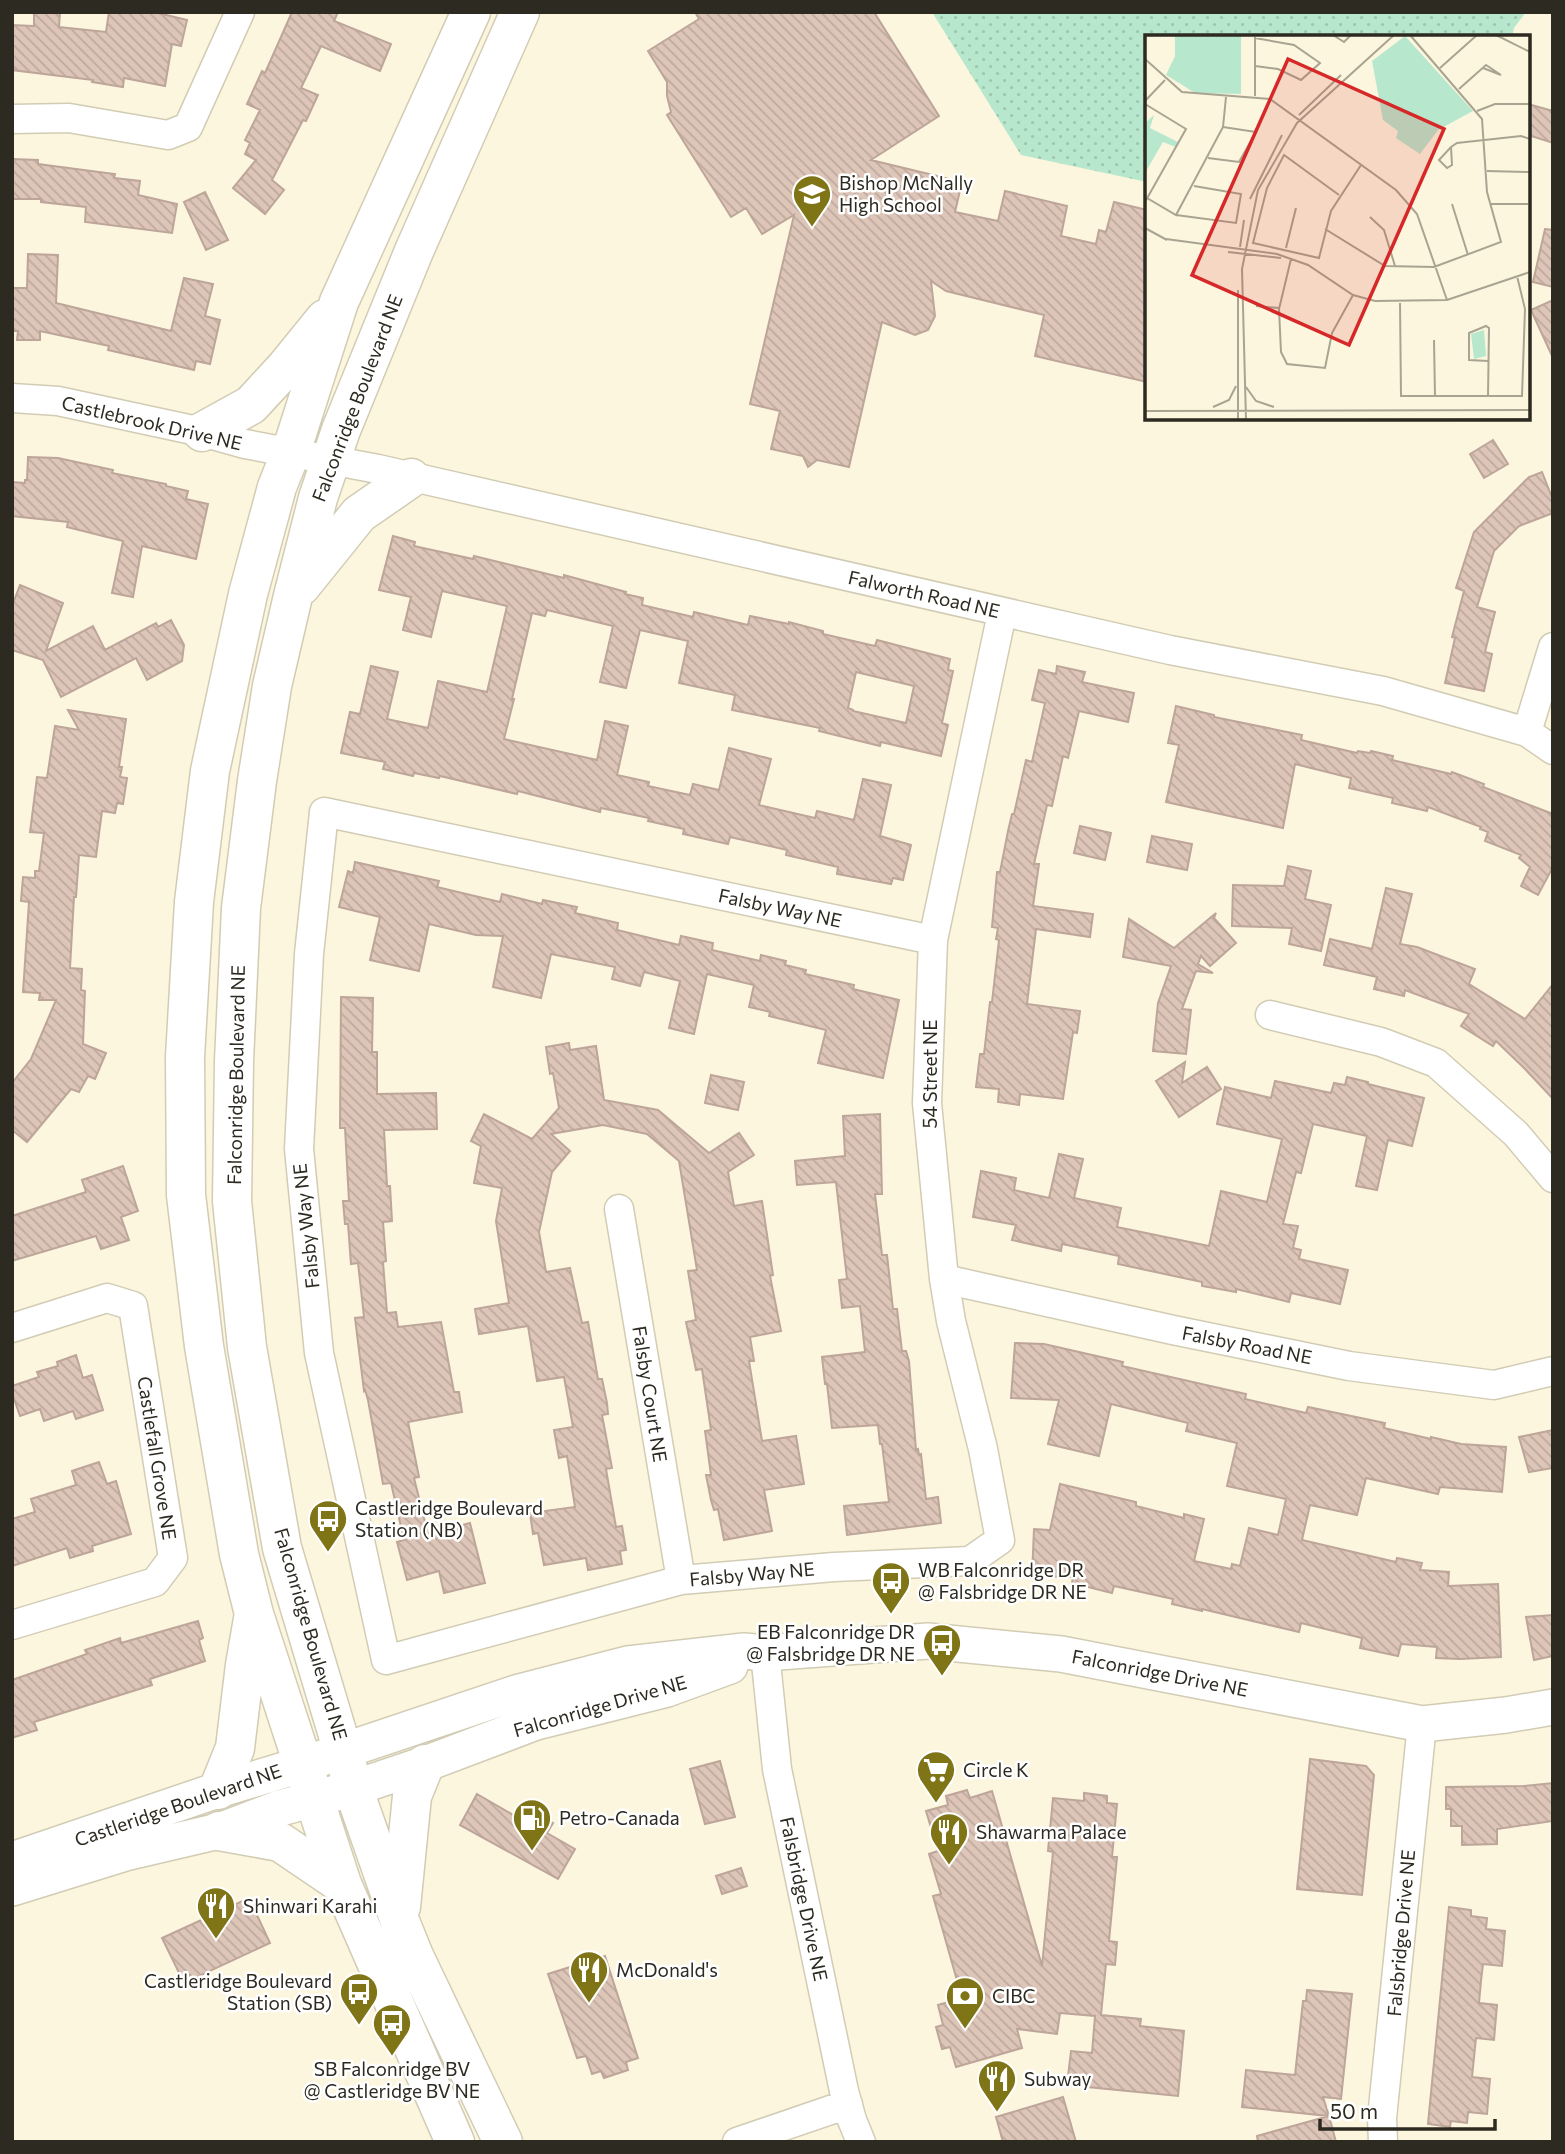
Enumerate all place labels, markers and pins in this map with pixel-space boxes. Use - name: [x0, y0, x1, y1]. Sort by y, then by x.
- place label: Bishop McNally High School: [839, 171, 973, 216]
- school or university icon: Bishop McNally High School: [791, 173, 833, 228]
- place label: Castleridge Boulevard Station (NB): [355, 1496, 543, 1541]
- bus stop icon: Castleridge Boulevard Station (NB): [307, 1498, 349, 1553]
- place label: WB Falconridge DR @ Falsbridge DR NE: [918, 1558, 1087, 1603]
- bus stop icon: WB Falconridge DR @ Falsbridge DR NE: [870, 1560, 912, 1615]
- place label: EB Falconridge DR @ Falsbridge DR NE: [746, 1620, 915, 1665]
- bus stop icon: EB Falconridge DR @ Falsbridge DR NE: [921, 1622, 963, 1677]
- supermarket icon: Circle K: [915, 1749, 957, 1804]
- place label: Circle K: [963, 1758, 1029, 1781]
- fuel station icon: Petro-Canada: [511, 1797, 553, 1852]
- place label: Petro-Canada: [559, 1806, 680, 1829]
- restaurant icon: Shawarma Palace: [928, 1811, 970, 1866]
- place label: Shawarma Palace: [976, 1820, 1127, 1843]
- restaurant icon: Shinwari Karahi: [195, 1885, 237, 1940]
- place label: Shinwari Karahi: [243, 1894, 377, 1917]
- restaurant icon: McDonald's: [568, 1949, 610, 2004]
- place label: McDonald's: [616, 1958, 718, 1981]
- place label: Castleridge Boulevard Station (SB): [144, 1969, 332, 2014]
- bus stop icon: Castleridge Boulevard Station (SB): [338, 1971, 380, 2026]
- bank icon: CIBC: [944, 1975, 986, 2030]
- place label: CIBC: [992, 1984, 1036, 2007]
- bus stop icon: SB Falconridge BV @ Castleridge BV NE: [371, 2002, 413, 2057]
- place label: SB Falconridge BV @ Castleridge BV NE: [304, 2057, 480, 2102]
- restaurant icon: Subway: [976, 2058, 1018, 2113]
- place label: Subway: [1024, 2067, 1091, 2090]

